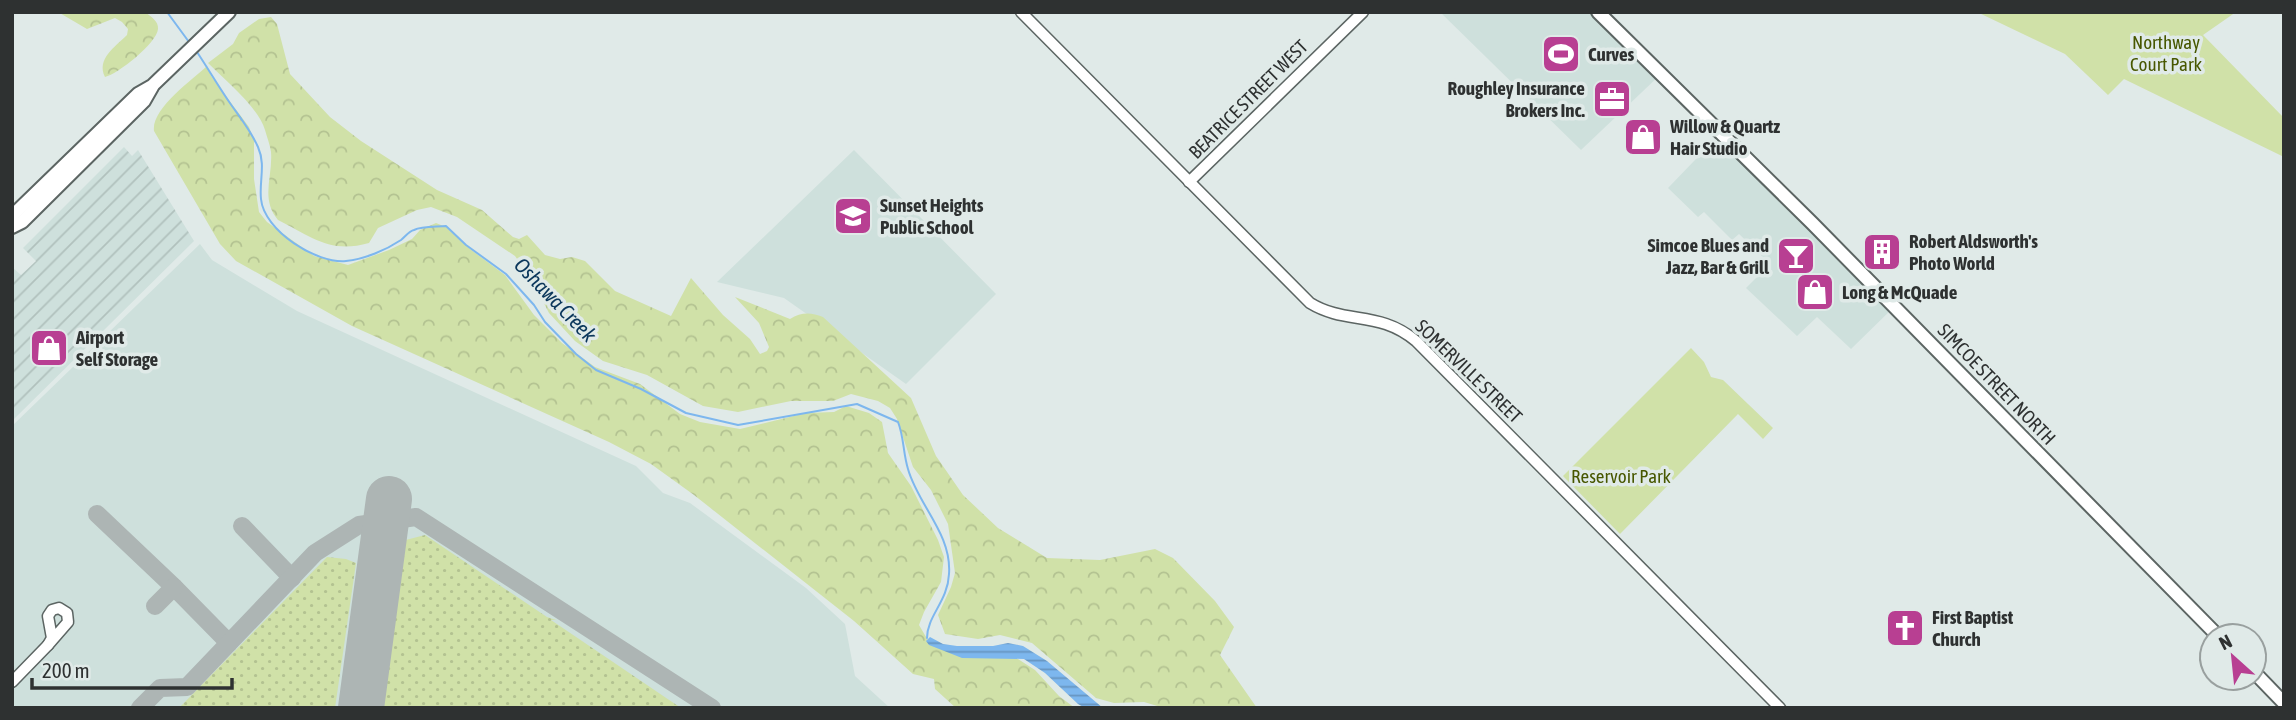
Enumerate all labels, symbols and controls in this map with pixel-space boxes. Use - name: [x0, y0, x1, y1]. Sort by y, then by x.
- park label: Northway Court Park: [2130, 31, 2203, 75]
- sports icon: Curves: [1540, 33, 1582, 75]
- street label: BEATRICE STREET WEST: [1184, 35, 1312, 163]
- place label: Curves: [1588, 43, 1635, 65]
- place label: Roughley Insurance Brokers Inc.: [1447, 77, 1586, 121]
- office icon: Roughley Insurance Brokers Inc.: [1591, 78, 1633, 120]
- place label: Willow & Quartz Hair Studio: [1669, 115, 1780, 159]
- shop icon: Willow & Quartz Hair Studio: [1622, 116, 1664, 158]
- place label: Sunset Heights Public School: [880, 194, 984, 238]
- school or university icon: Sunset Heights Public School: [832, 195, 874, 237]
- place label: Robert Aldsworth's Photo World: [1909, 230, 2038, 274]
- building icon: Robert Aldsworth's Photo World: [1861, 231, 1903, 273]
- place label: Simcoe Blues and Jazz, Bar & Grill: [1648, 234, 1770, 278]
- bar icon: Simcoe Blues and Jazz, Bar & Grill: [1775, 235, 1817, 277]
- water label: Oshawa Creek: [510, 252, 602, 347]
- shop icon: Long & McQuade: [1794, 271, 1836, 313]
- place label: Long & McQuade: [1842, 281, 1958, 303]
- street label: SOMERVILLE STREET: [1411, 315, 1527, 428]
- street label: SIMCOE STREET NORTH: [1934, 319, 2060, 449]
- place label: Airport Self Storage: [75, 326, 159, 370]
- shop icon: Airport Self Storage: [28, 327, 70, 369]
- park label: Reservoir Park: [1571, 465, 1672, 487]
- place label: First Baptist Church: [1932, 606, 2014, 650]
- church icon: First Baptist Church: [1884, 607, 1926, 649]
- north arrow: [2198, 622, 2268, 692]
- text: N: [2215, 630, 2235, 654]
- scale bar: [32, 646, 231, 690]
- text: 200 m: [42, 658, 90, 682]

